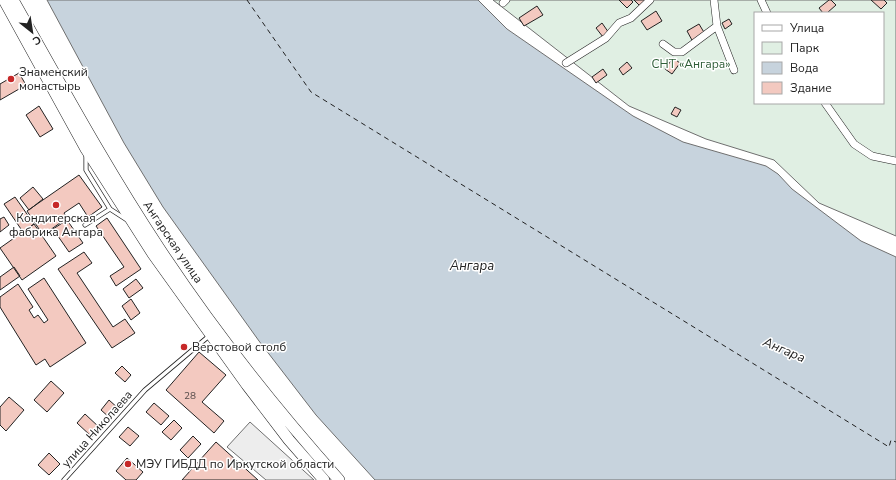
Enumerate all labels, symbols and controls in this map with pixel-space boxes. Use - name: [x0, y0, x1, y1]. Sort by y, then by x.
- north arrow: [12, 12, 52, 52]
- legend: [754, 12, 884, 104]
- text: Улица: [789, 20, 824, 36]
- text: С: [29, 32, 44, 49]
- text: Парк: [790, 40, 820, 56]
- park label: СНТ «Ангара»: [651, 56, 731, 72]
- text: Вода: [790, 60, 818, 76]
- place label: Знаменский монастырь: [19, 64, 88, 94]
- marker: Знаменский монастырь: [6, 74, 16, 84]
- text: Здание: [790, 80, 832, 96]
- street label: Ангарская улица: [140, 198, 206, 286]
- marker: Кондитерская фабрика Ангара: [51, 200, 61, 210]
- place label: Кондитерская фабрика Ангара: [9, 210, 103, 240]
- water label: Ангара: [449, 257, 494, 275]
- water label: Ангара: [759, 333, 808, 367]
- place label: Верстовой столб: [192, 339, 286, 355]
- marker: Верстовой столб: [179, 342, 189, 352]
- street label: улица Николаева: [58, 387, 136, 471]
- house number: 28: [184, 389, 196, 403]
- place label: МЭУ ГИБДД по Иркутской области: [136, 456, 334, 472]
- marker: МЭУ ГИБДД по Иркутской области: [123, 459, 133, 469]

